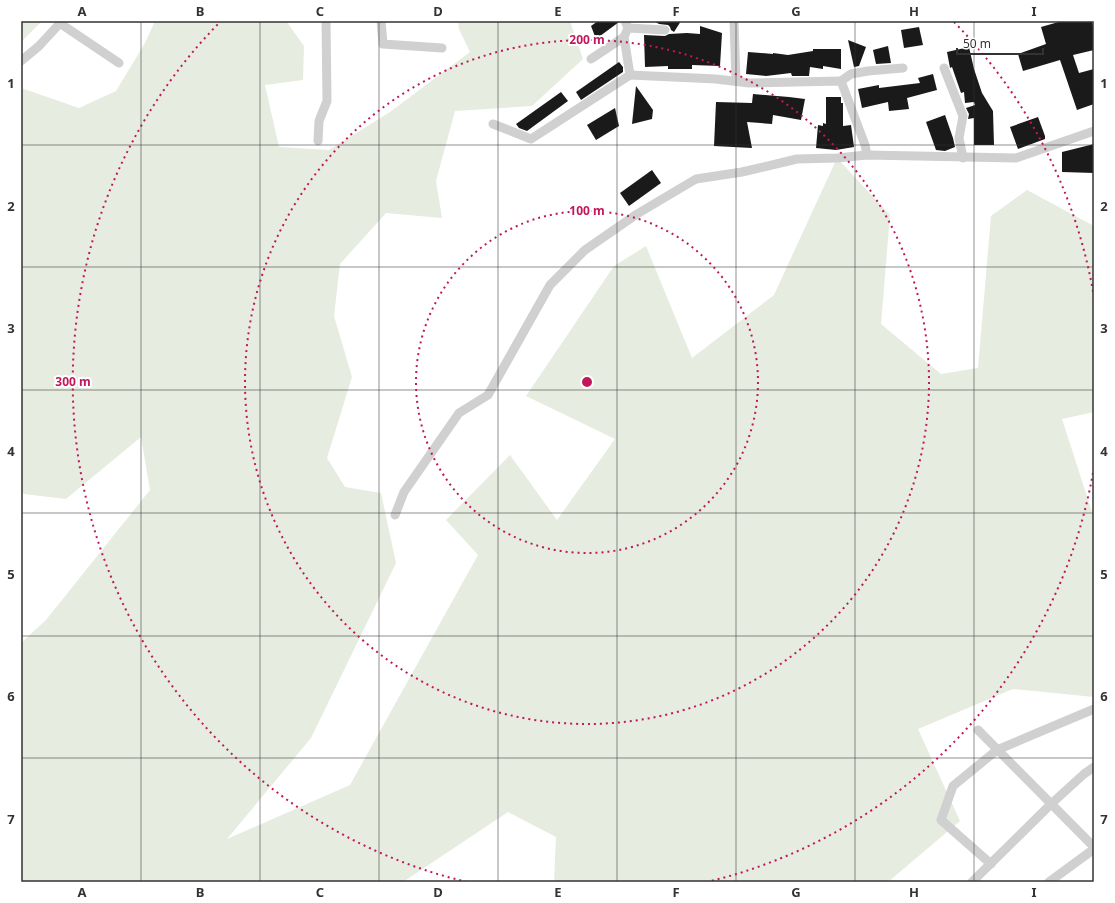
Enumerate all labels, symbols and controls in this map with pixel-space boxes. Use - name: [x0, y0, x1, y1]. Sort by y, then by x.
- text: A: [78, 2, 87, 20]
- text: B: [196, 2, 204, 20]
- text: C: [316, 2, 324, 20]
- text: D: [433, 2, 443, 20]
- text: E: [554, 2, 562, 20]
- text: F: [672, 2, 680, 20]
- text: G: [791, 2, 801, 20]
- text: H: [909, 2, 919, 20]
- text: I: [1031, 2, 1037, 20]
- scale bar: [957, 30, 1043, 56]
- text: 200 m: [569, 31, 605, 48]
- text: 50 m: [963, 35, 991, 52]
- text: 1: [7, 74, 15, 92]
- text: 1: [1100, 74, 1108, 92]
- text: 2: [7, 197, 15, 215]
- text: 2: [1100, 197, 1108, 215]
- text: 100 m: [569, 202, 605, 219]
- text: 3: [7, 319, 15, 337]
- text: 3: [1100, 319, 1108, 337]
- text: 300 m: [55, 373, 91, 390]
- centre of rings: [580, 375, 594, 389]
- text: 4: [7, 442, 15, 460]
- text: 4: [1100, 442, 1108, 460]
- text: 5: [7, 565, 15, 583]
- text: 5: [1100, 565, 1108, 583]
- text: 6: [7, 687, 15, 705]
- text: 6: [1100, 687, 1108, 705]
- text: 7: [7, 810, 15, 828]
- text: 7: [1100, 810, 1108, 828]
- text: A: [78, 883, 87, 901]
- text: B: [196, 883, 204, 901]
- text: C: [316, 883, 324, 901]
- text: D: [433, 883, 443, 901]
- text: E: [554, 883, 562, 901]
- text: F: [672, 883, 680, 901]
- text: G: [791, 883, 801, 901]
- text: H: [909, 883, 919, 901]
- text: I: [1031, 883, 1037, 901]

